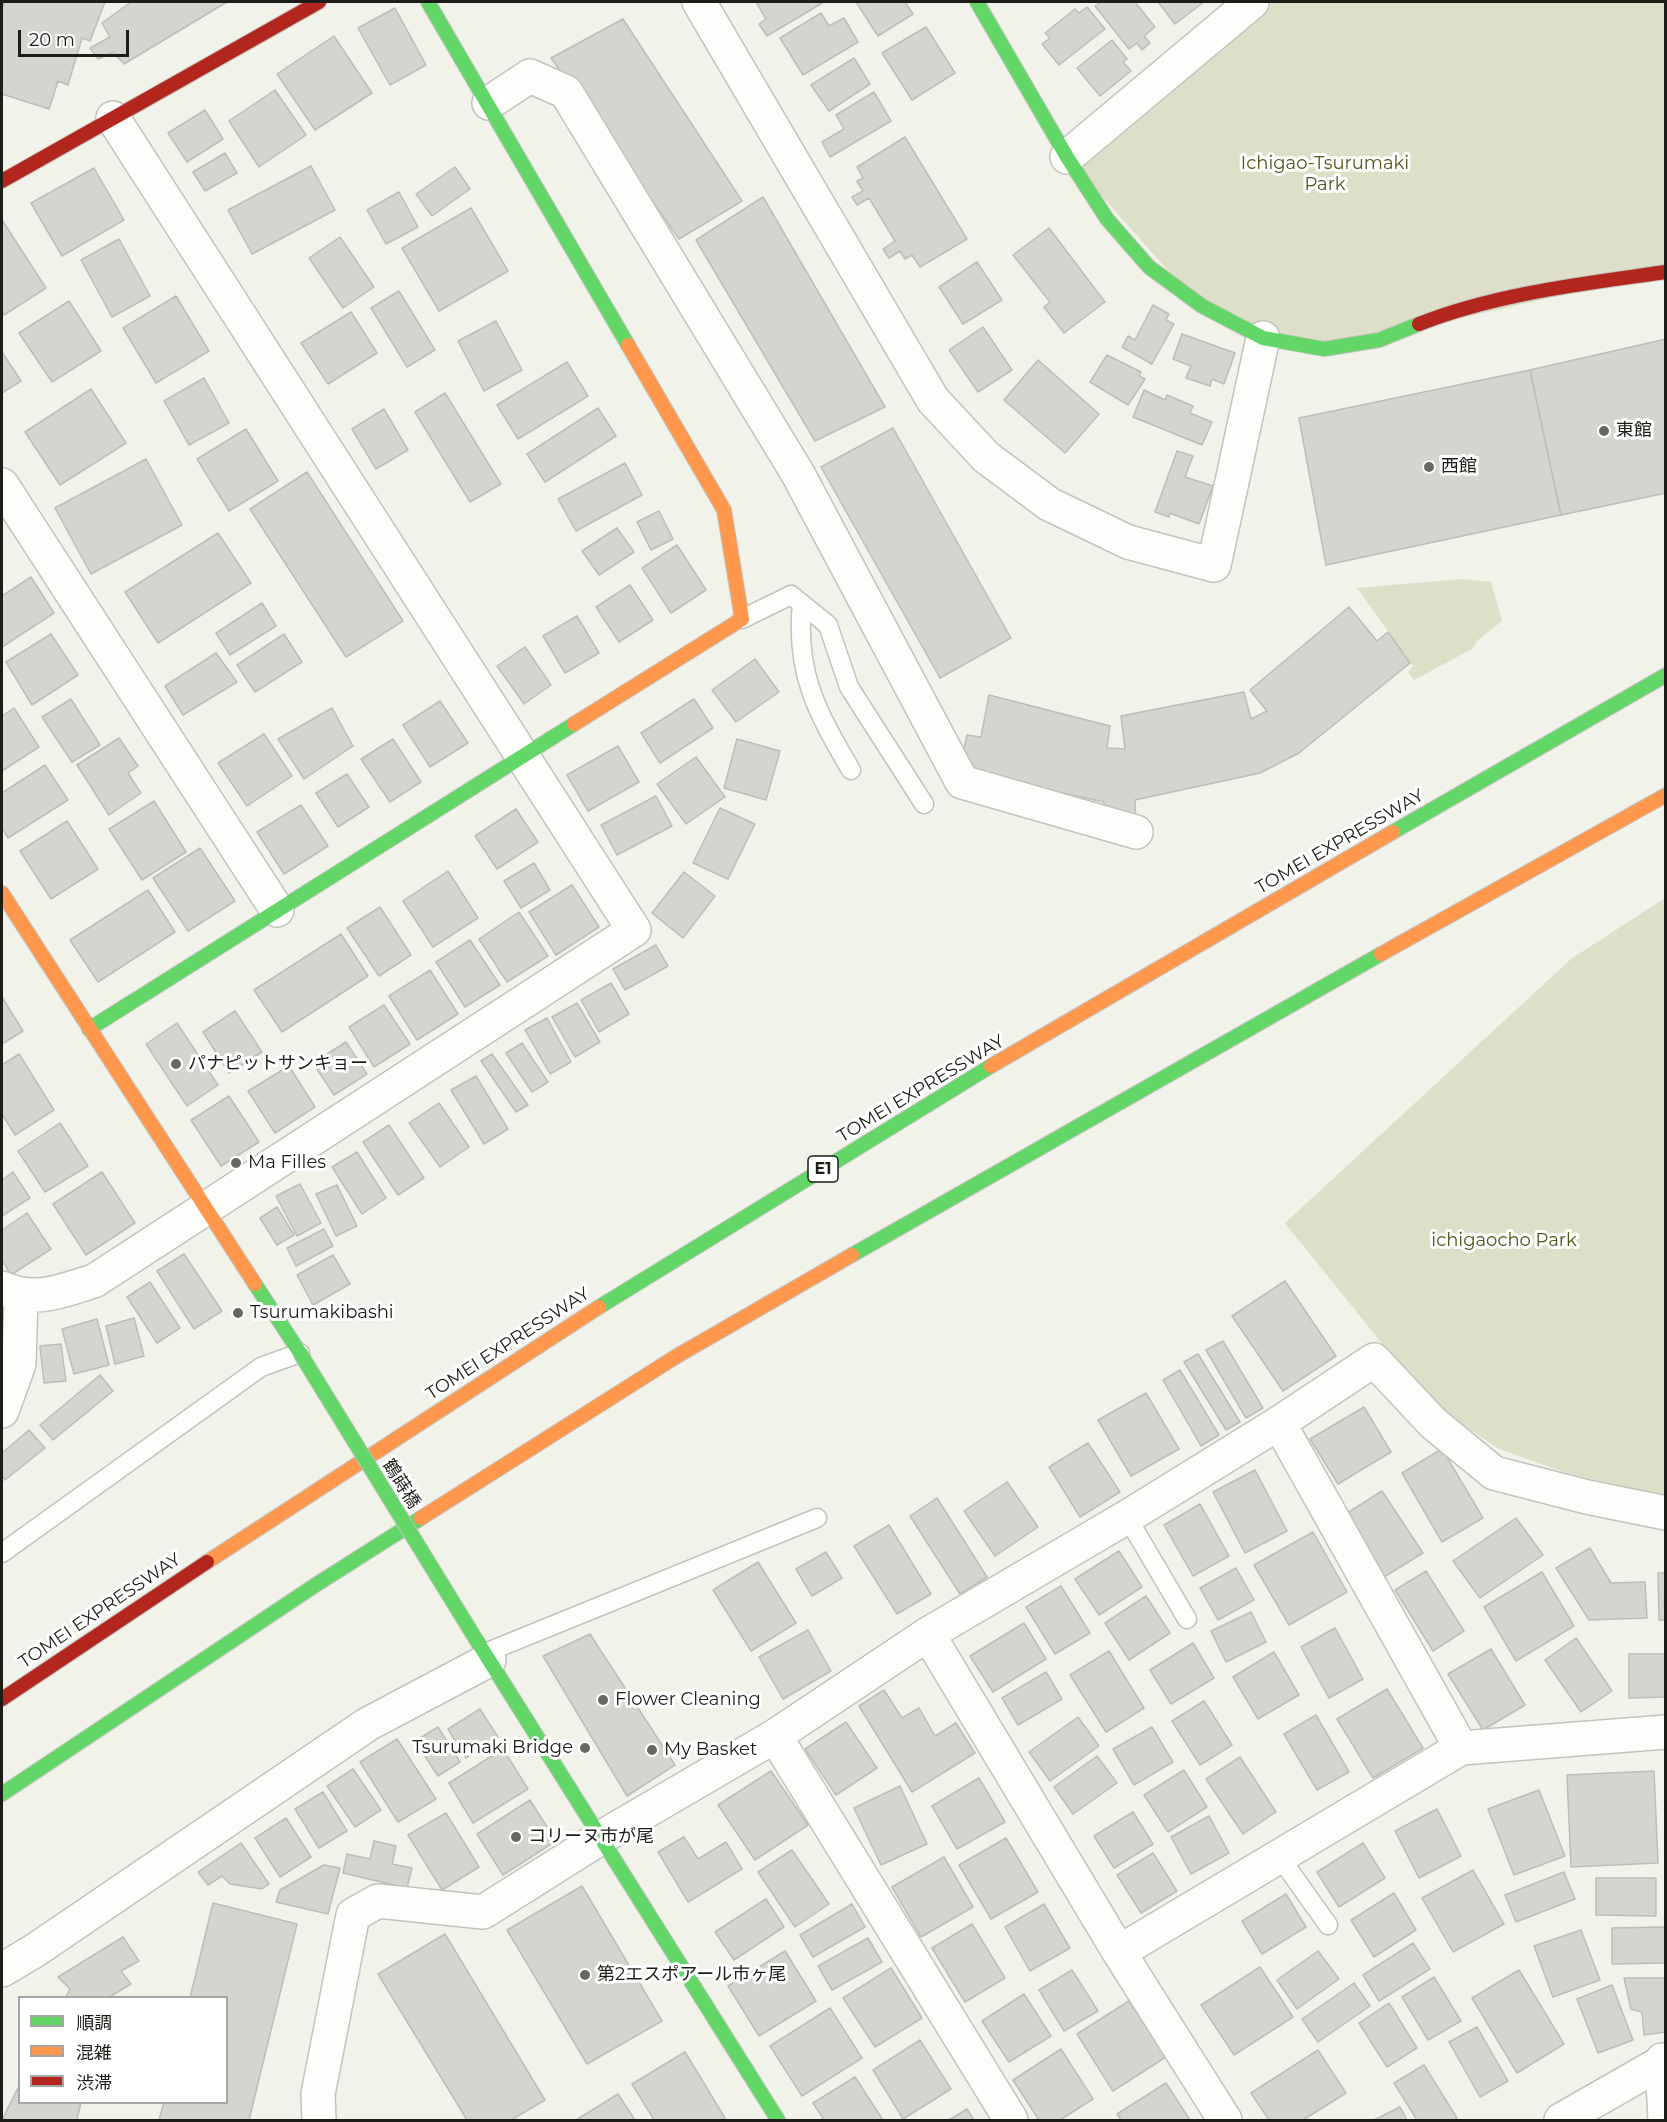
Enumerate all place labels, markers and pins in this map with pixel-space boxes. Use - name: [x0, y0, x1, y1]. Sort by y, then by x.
- place label: 東館: [1616, 420, 1652, 442]
- marker: 東館: [1597, 424, 1611, 438]
- place label: 西館: [1441, 456, 1477, 478]
- marker: 西館: [1422, 460, 1436, 474]
- place label: パナピットサンキョー: [188, 1053, 368, 1075]
- marker: パナピットサンキョー: [169, 1057, 183, 1071]
- place label: Ma Filles: [248, 1152, 326, 1174]
- marker: Ma Filles: [229, 1156, 243, 1170]
- place label: Tsurumakibashi: [250, 1302, 394, 1324]
- marker: Tsurumakibashi: [231, 1306, 245, 1320]
- place label: Flower Cleaning: [615, 1689, 761, 1711]
- marker: Flower Cleaning: [596, 1693, 610, 1707]
- place label: Tsurumaki Bridge: [412, 1737, 573, 1759]
- place label: My Basket: [664, 1739, 757, 1761]
- marker: Tsurumaki Bridge: [578, 1741, 592, 1755]
- marker: My Basket: [645, 1743, 659, 1757]
- place label: コリーヌ市が尾: [528, 1826, 654, 1848]
- marker: コリーヌ市が尾: [509, 1830, 523, 1844]
- place label: 第2エスポアール市ヶ尾: [597, 1964, 786, 1986]
- marker: 第2エスポアール市ヶ尾: [578, 1968, 592, 1982]

